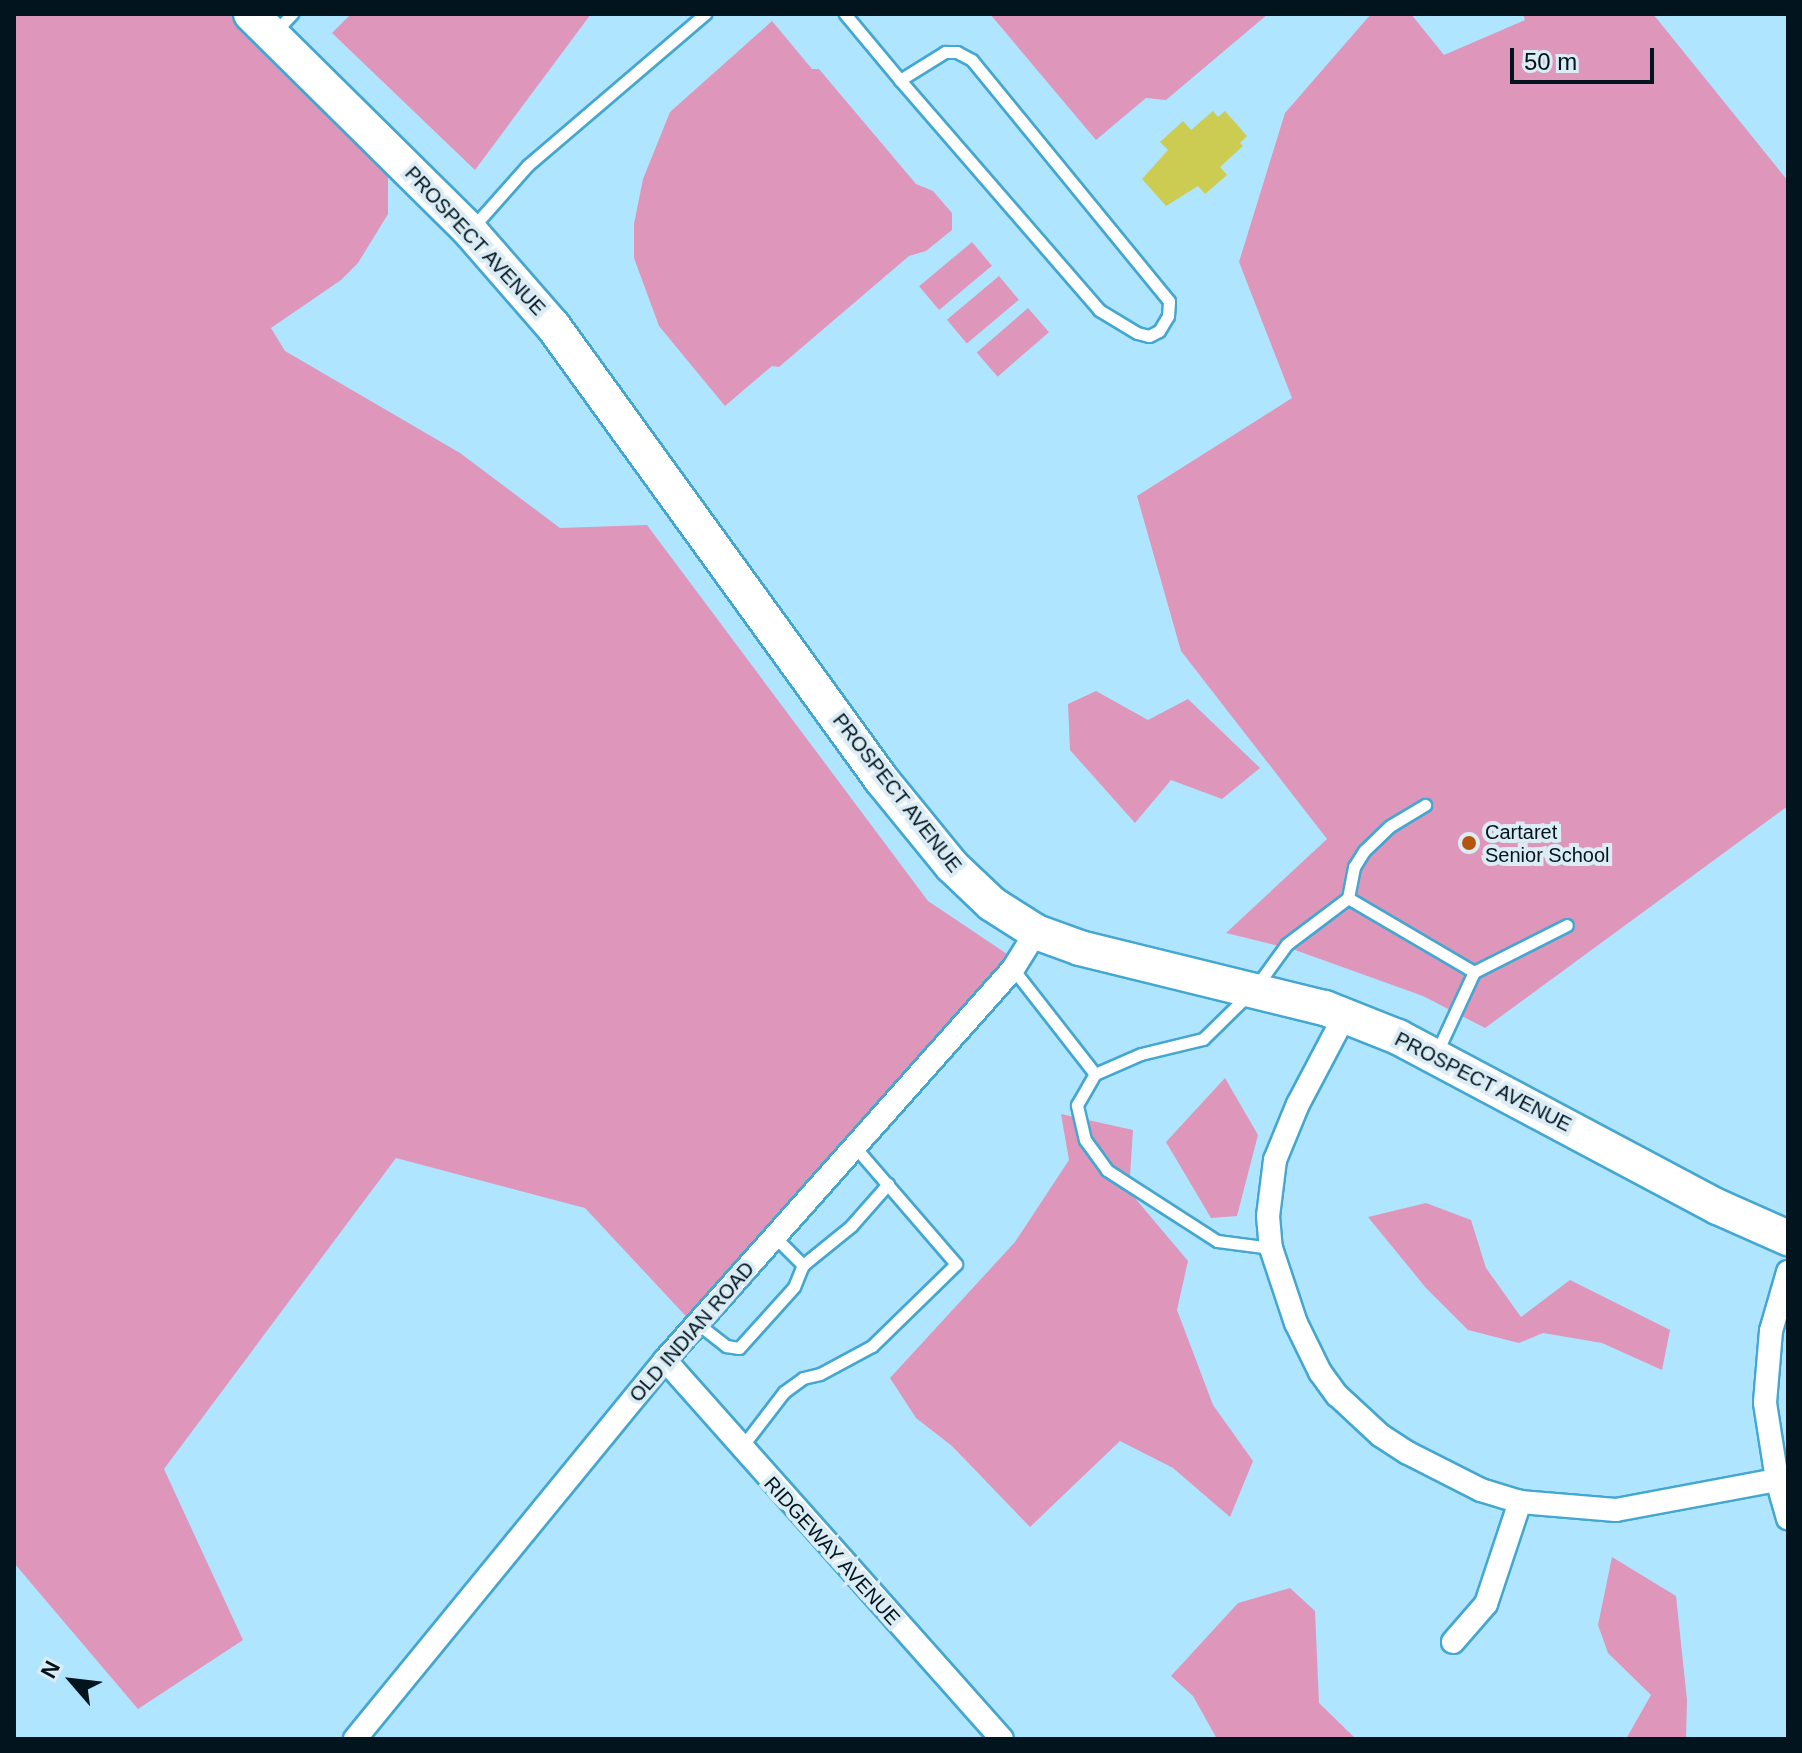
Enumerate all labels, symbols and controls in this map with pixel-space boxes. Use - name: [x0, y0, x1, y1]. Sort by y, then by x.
- scale bar: [1514, 32, 1658, 82]
- text: 50 m: [1524, 48, 1577, 75]
- street label: PROSPECT AVENUE: [399, 161, 551, 321]
- street label: PROSPECT AVENUE: [827, 708, 967, 878]
- place label: Cartaret Senior School: [1485, 820, 1610, 867]
- marker: Cartaret Senior School: [1460, 834, 1478, 852]
- street label: PROSPECT AVENUE: [1390, 1027, 1576, 1137]
- street label: OLD INDIAN ROAD: [625, 1257, 759, 1407]
- street label: RIDGEWAY AVENUE: [759, 1471, 905, 1631]
- north arrow: [32, 1641, 112, 1721]
- text: N: [36, 1657, 65, 1682]

